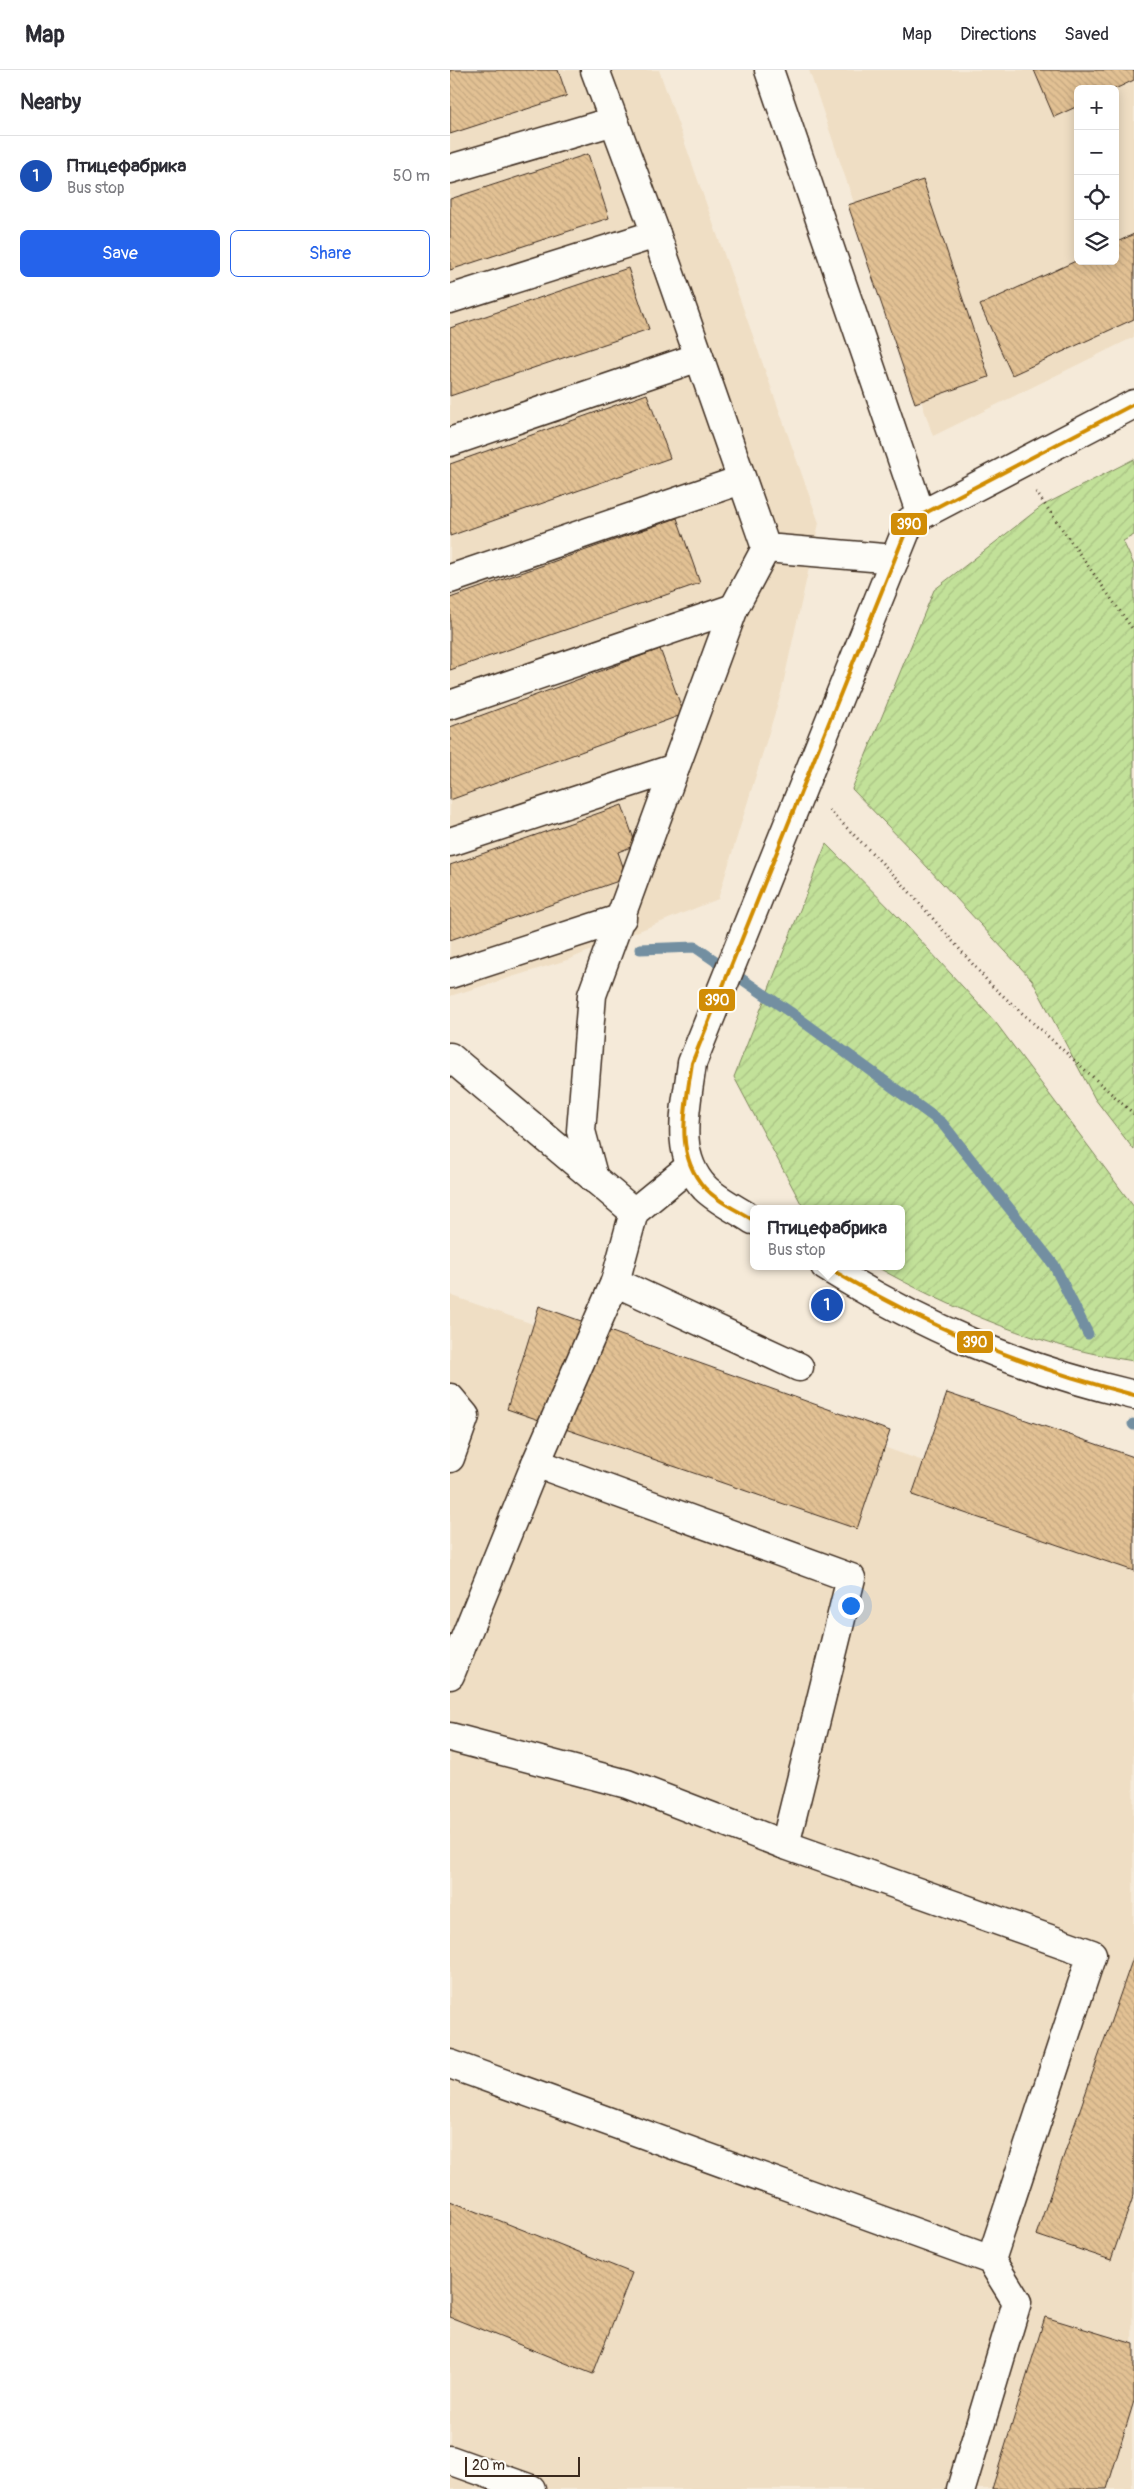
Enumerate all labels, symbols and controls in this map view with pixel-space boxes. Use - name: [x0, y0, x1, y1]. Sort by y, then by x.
- text: Map: [25, 20, 65, 49]
- text: Map: [902, 23, 932, 46]
- text: Directions: [960, 23, 1036, 46]
- text: Saved: [1064, 23, 1109, 46]
- map controls: [1074, 85, 1119, 265]
- button: +: [1074, 85, 1119, 130]
- text: Nearby: [20, 89, 81, 116]
- button: −: [1074, 130, 1119, 175]
- text: Птицефабрика: [67, 154, 186, 178]
- text: 1: [33, 166, 39, 186]
- text: 50 m: [393, 166, 430, 186]
- button: locate: [1074, 175, 1119, 220]
- text: Bus stop: [67, 178, 125, 198]
- button: layers: [1074, 220, 1119, 265]
- button: Save: [20, 230, 220, 277]
- button: Share: [230, 230, 430, 277]
- line badge: 390: [890, 512, 928, 536]
- text: 390: [897, 516, 922, 533]
- line badge: 390: [698, 988, 736, 1012]
- text: 390: [705, 992, 730, 1009]
- popup: [750, 1205, 905, 1270]
- text: Птицефабрика: [768, 1216, 887, 1240]
- text: Bus stop: [768, 1240, 825, 1260]
- pin: 1: [811, 1286, 843, 1324]
- line badge: 390: [956, 1330, 994, 1354]
- text: 390: [963, 1334, 988, 1351]
- your location: [838, 1593, 864, 1619]
- scale bar: [465, 2454, 580, 2477]
- text: 20 m: [472, 2457, 505, 2474]

